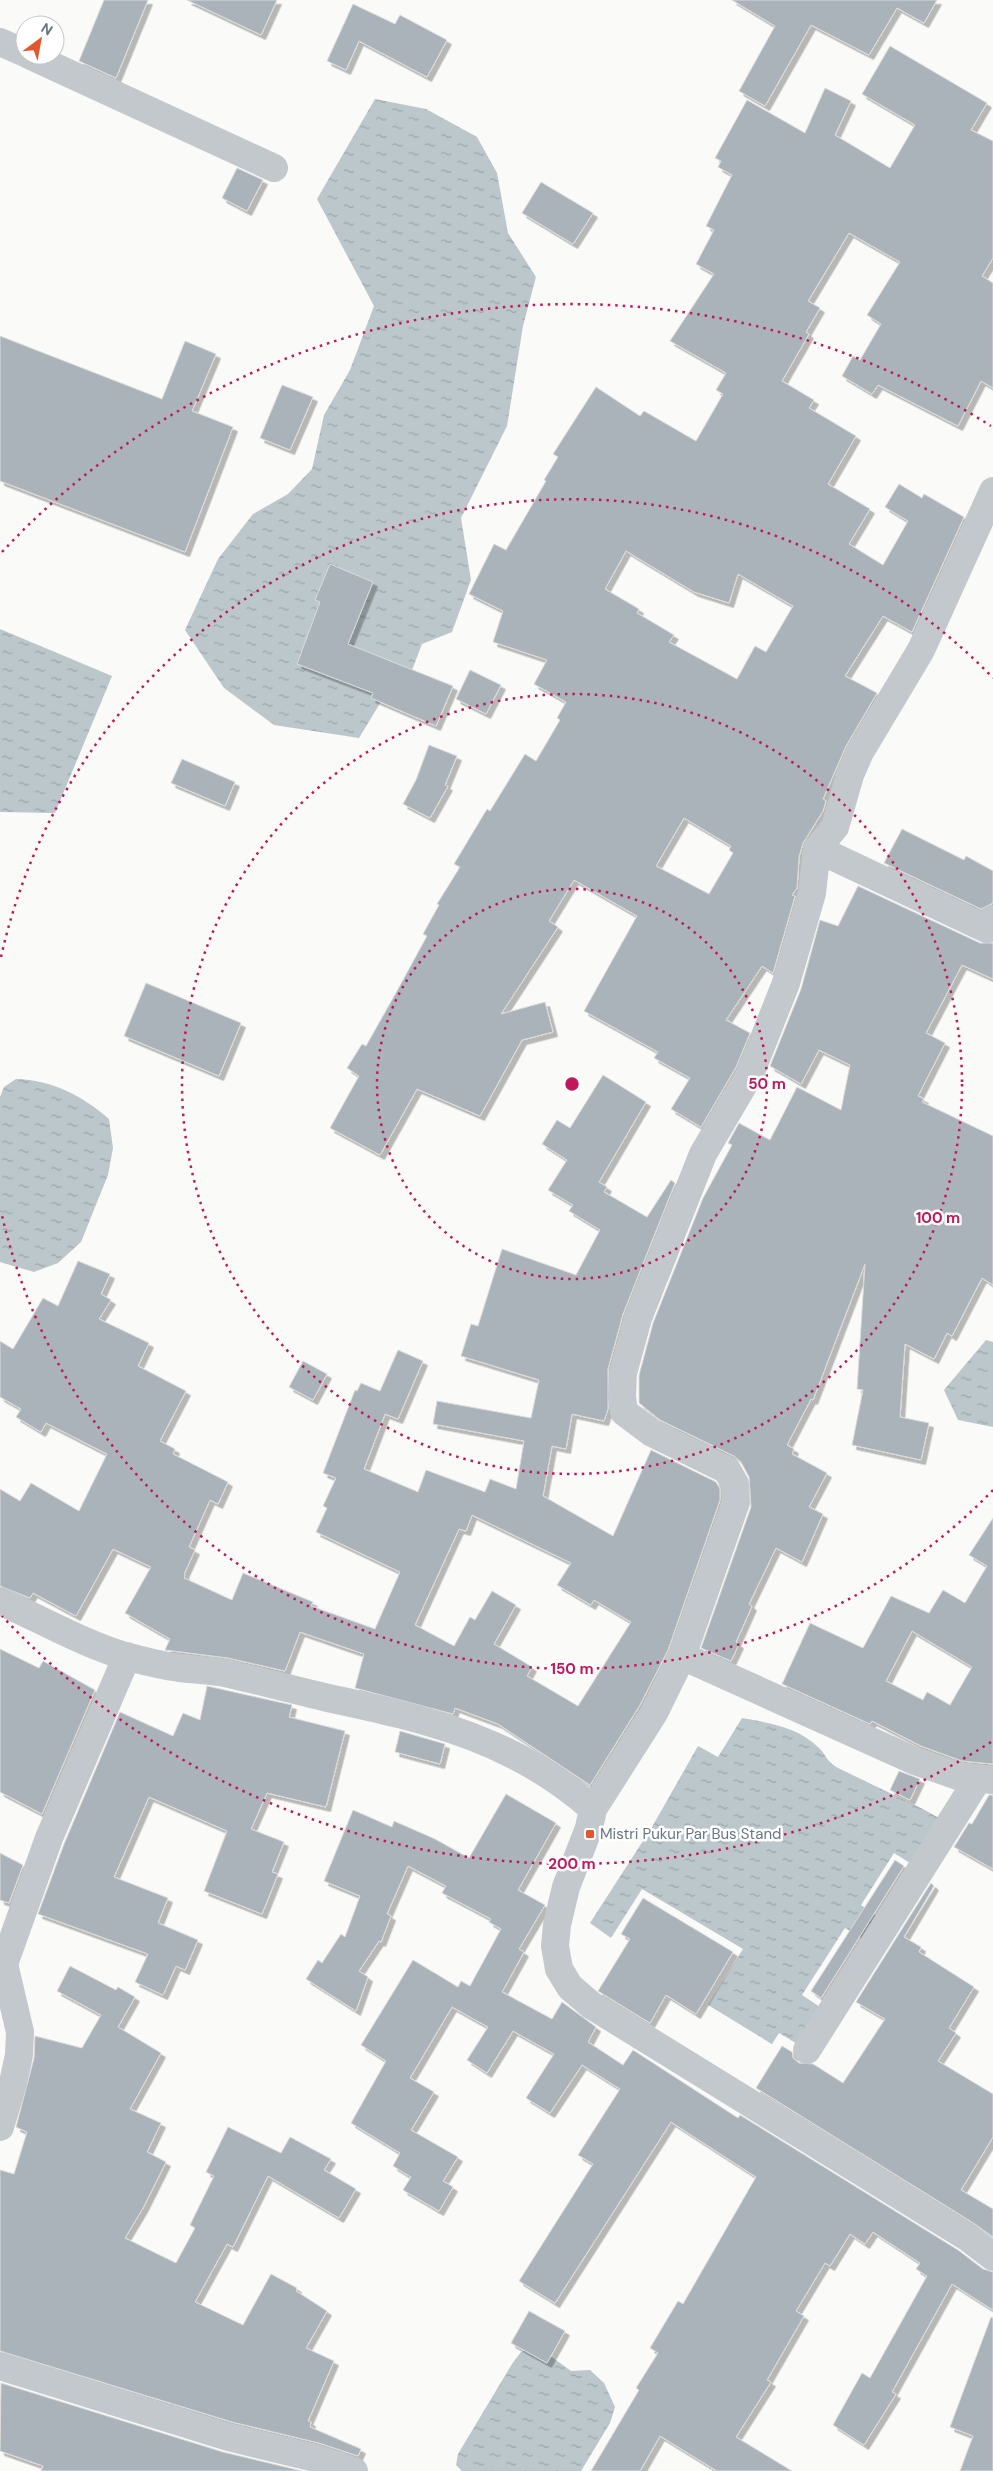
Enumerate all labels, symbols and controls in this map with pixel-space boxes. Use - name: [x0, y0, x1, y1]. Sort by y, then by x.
- north arrow: [15, 15, 65, 65]
- text: N: [38, 19, 56, 39]
- text: 50 m: [748, 1074, 786, 1094]
- centre of rings: [563, 1075, 581, 1093]
- text: 100 m: [916, 1208, 960, 1228]
- text: 150 m: [551, 1659, 594, 1679]
- place label: Mistri Pukur Par Bus Stand: [600, 1824, 781, 1844]
- marker: Mistri Pukur Par Bus Stand: [584, 1828, 596, 1840]
- text: 200 m: [548, 1854, 596, 1874]

